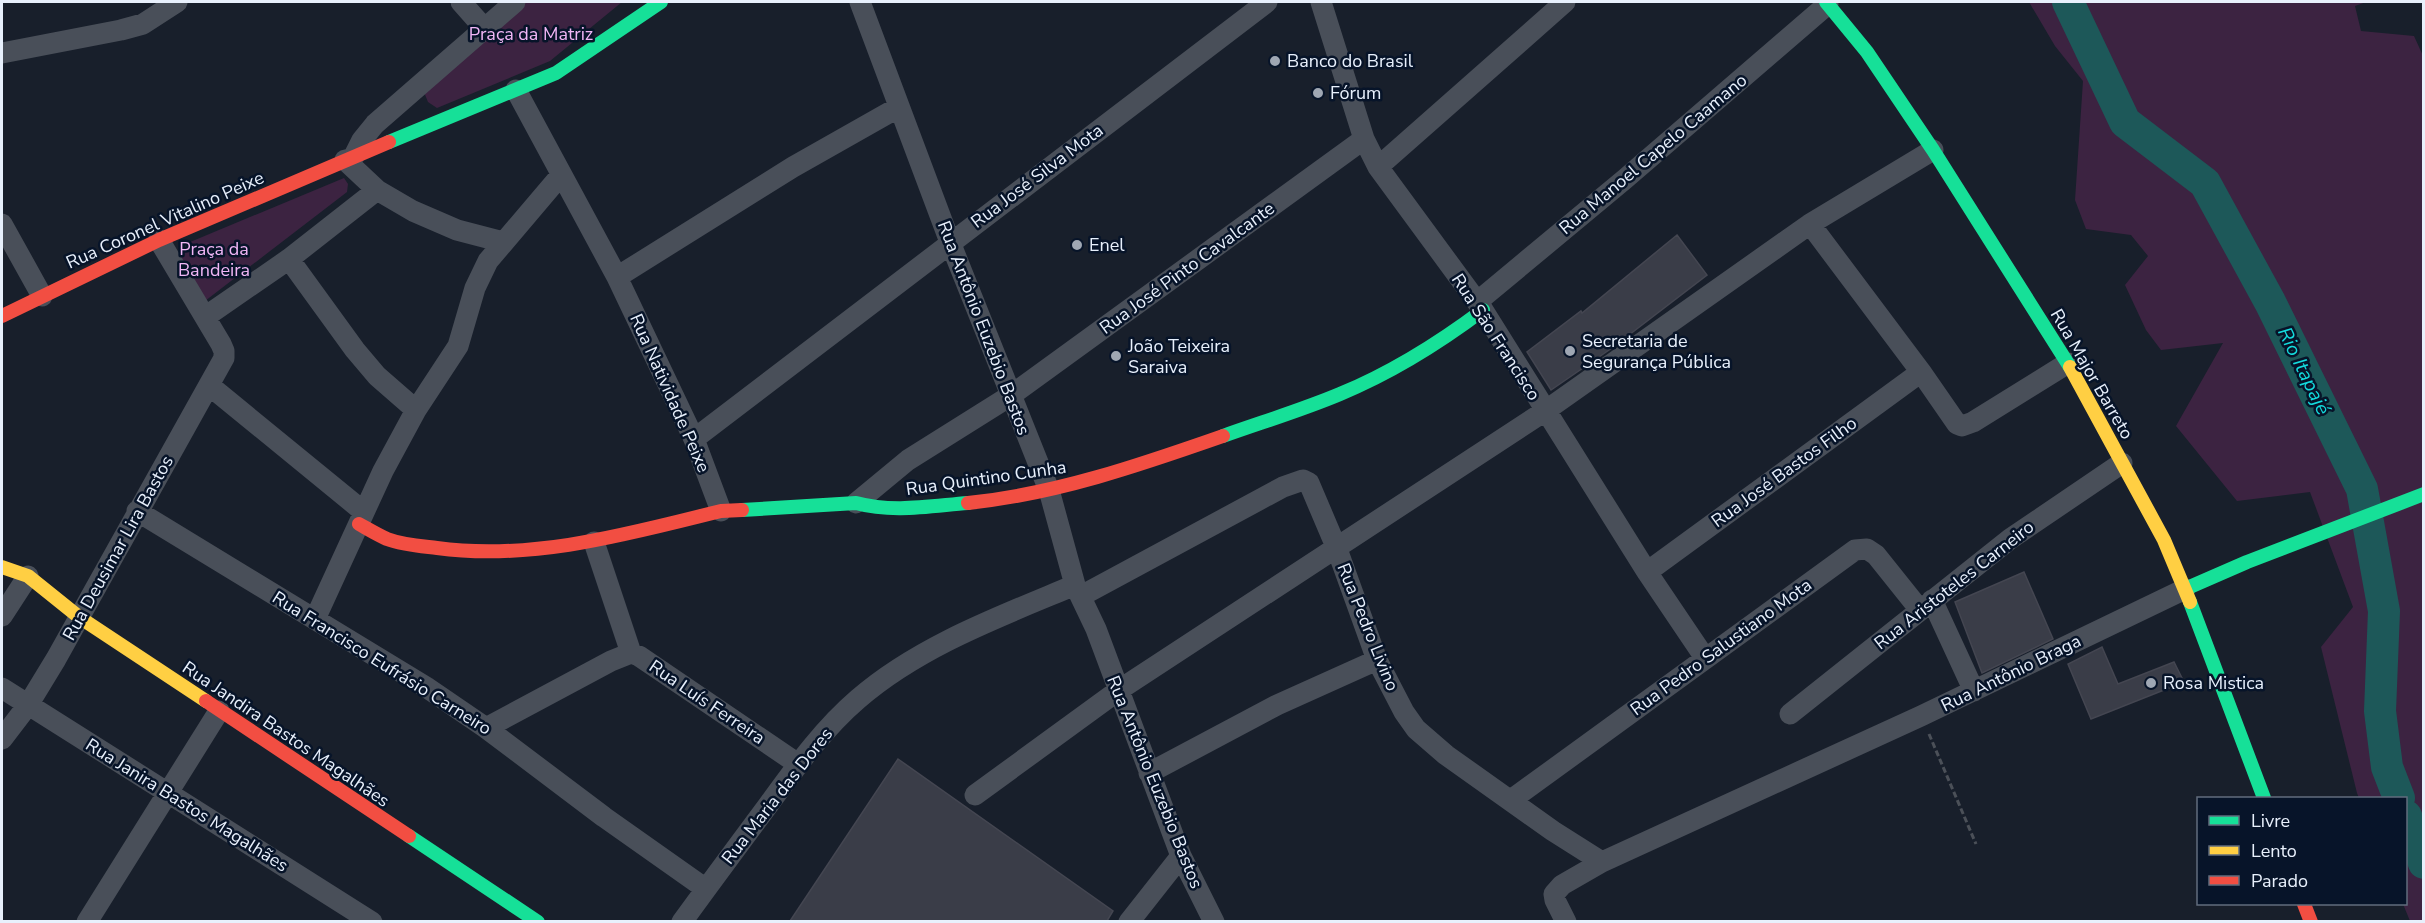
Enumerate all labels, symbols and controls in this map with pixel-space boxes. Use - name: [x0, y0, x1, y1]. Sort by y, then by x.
- park label: Praça da Matriz: [469, 22, 593, 46]
- place label: Banco do Brasil: [1287, 49, 1414, 73]
- marker: Banco do Brasil: [1268, 54, 1282, 68]
- street label: Rua Manoel Capelo Caamano: [1554, 68, 1752, 240]
- place label: Fórum: [1330, 81, 1381, 105]
- marker: Fórum: [1311, 86, 1325, 100]
- street label: Rua José Silva Mota: [966, 118, 1108, 234]
- street label: Rua Coronel Vitalino Peixe: [62, 165, 268, 275]
- street label: Rua José Pinto Cavalcante: [1095, 196, 1279, 340]
- street label: Rua Antônio Euzebio Bastos: [932, 217, 1036, 439]
- place label: Enel: [1089, 233, 1125, 257]
- park label: Praça da Bandeira: [178, 237, 250, 282]
- marker: Enel: [1070, 238, 1084, 252]
- street label: Rua São Francisco: [1446, 269, 1546, 405]
- street label: Rua Major Barreto: [2045, 304, 2139, 444]
- street label: Rua Natividade Peixe: [624, 310, 716, 476]
- water label: Rio Itapajé: [2271, 323, 2337, 420]
- place label: Secretaria de Segurança Pública: [1582, 329, 1731, 374]
- place label: João Teixeira Saraiva: [1127, 334, 1230, 379]
- marker: Secretaria de Segurança Pública: [1563, 344, 1577, 358]
- marker: João Teixeira Saraiva: [1109, 349, 1123, 363]
- street label: Rua José Bastos Filho: [1706, 411, 1862, 533]
- street label: Rua Deusimar Lira Bastos: [57, 451, 179, 645]
- street label: Rua Quintino Cunha: [904, 455, 1068, 501]
- street label: Rua Aristoteles Carneiro: [1869, 515, 2039, 655]
- street label: Rua Pedro Livino: [1331, 559, 1405, 695]
- street label: Rua Pedro Salustiano Mota: [1625, 573, 1817, 721]
- street label: Rua Francisco Eufrásio Carneiro: [268, 585, 496, 741]
- street label: Rua Antônio Braga: [1937, 629, 2085, 717]
- street label: Rua Luís Ferreira: [644, 654, 770, 750]
- street label: Rua Jandira Bastos Magalhães: [178, 655, 394, 813]
- place label: Rosa Mistica: [2163, 671, 2264, 695]
- street label: Rua Antônio Euzebio Bastos: [1101, 672, 1209, 892]
- marker: Rosa Mistica: [2144, 676, 2158, 690]
- street label: Rua Maria das Dores: [716, 723, 838, 869]
- street label: Rua Janira Bastos Magalhães: [81, 733, 293, 877]
- legend: [2197, 797, 2407, 905]
- text: Livre: [2251, 809, 2290, 833]
- text: Lento: [2251, 839, 2297, 863]
- text: Parado: [2251, 869, 2308, 893]

